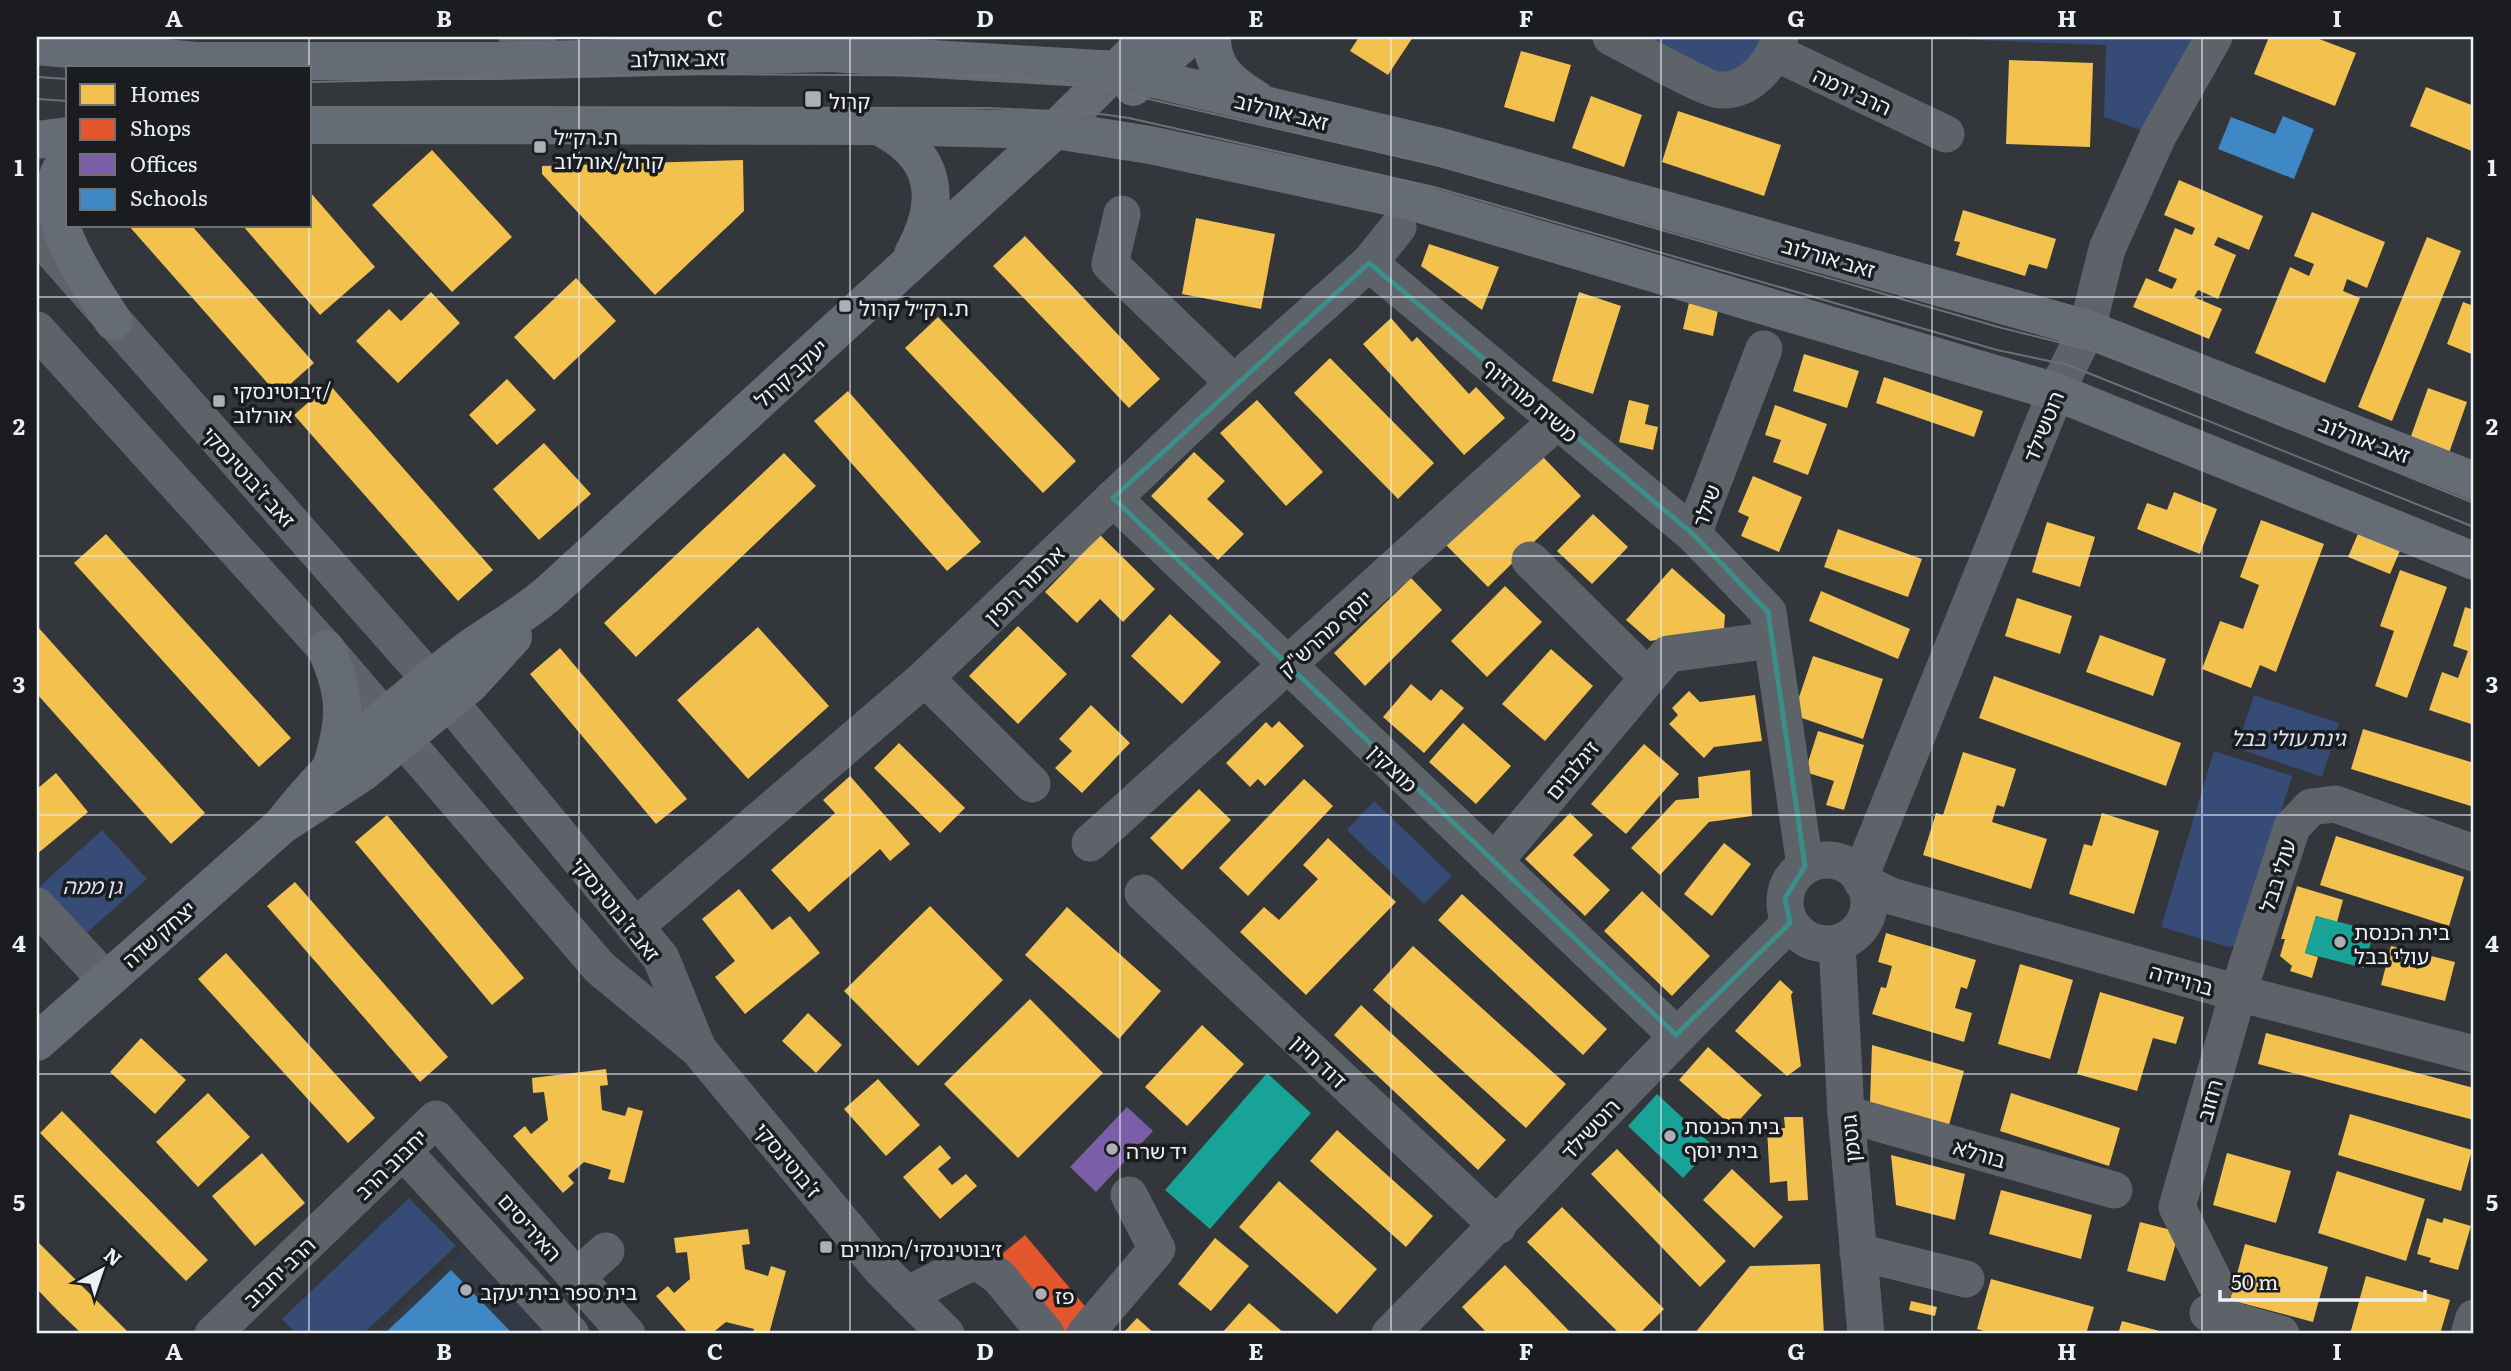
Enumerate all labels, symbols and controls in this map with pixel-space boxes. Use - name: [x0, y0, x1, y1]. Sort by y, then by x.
- text: A: [165, 0, 183, 34]
- text: B: [436, 0, 452, 34]
- text: C: [707, 0, 723, 34]
- text: D: [976, 0, 994, 34]
- text: E: [1248, 0, 1264, 34]
- text: F: [1519, 0, 1534, 34]
- text: G: [1787, 0, 1805, 34]
- text: H: [2057, 0, 2077, 34]
- text: I: [2332, 0, 2342, 34]
- street label: זאב אורלוב: [630, 41, 726, 73]
- street label: הרב ירמה: [1809, 58, 1897, 122]
- legend: [66, 66, 312, 228]
- text: Homes: [130, 77, 200, 108]
- street label: זאב אורלוב: [1232, 83, 1332, 137]
- place label: קרול: [829, 84, 870, 115]
- marker: קרול: [803, 89, 823, 109]
- text: Shops: [130, 111, 191, 142]
- place label: ת.רק״ל קרול/אורלוב: [554, 120, 664, 175]
- marker: ת.רק״ל קרול/אורלוב: [532, 139, 548, 155]
- text: Offices: [130, 147, 197, 178]
- text: 1: [14, 149, 24, 183]
- text: 1: [2487, 149, 2497, 183]
- text: Schools: [130, 181, 208, 212]
- street label: זאב אורלוב: [1779, 228, 1879, 284]
- place label: ת.רק״ל קרול: [859, 291, 969, 322]
- marker: ת.רק״ל קרול: [837, 298, 853, 314]
- street label: יעקב קרול: [746, 331, 834, 413]
- street label: משיח מורזיוף: [1476, 350, 1586, 448]
- place label: ז׳בוטינסקי/ אורלוב: [233, 374, 331, 429]
- street label: רוטשילד: [2014, 386, 2070, 466]
- marker: ז׳בוטינסקי/ אורלוב: [211, 393, 227, 409]
- street label: זאב אורלוב: [2315, 406, 2415, 470]
- text: 2: [13, 408, 25, 442]
- text: 2: [2486, 408, 2498, 442]
- street label: זאב ז'בוטינסקי: [196, 419, 304, 533]
- street label: שילר: [1683, 479, 1727, 531]
- street label: ארתור רופין: [976, 537, 1070, 631]
- street label: יוסף מהרש"ק: [1270, 581, 1378, 683]
- text: 3: [13, 666, 25, 700]
- text: 3: [2486, 666, 2498, 700]
- park label: גינת עולי בבל: [2231, 721, 2347, 752]
- street label: זיגלבוים: [1537, 733, 1605, 805]
- street label: מוצקין: [1362, 736, 1426, 798]
- street label: עולי בבל: [2250, 834, 2302, 916]
- street label: זאב ז'בוטינסקי: [565, 849, 669, 967]
- park label: גן ממה: [62, 869, 124, 900]
- street label: יצחק שדה: [114, 892, 202, 974]
- place label: בית הכנסת עולי בבל: [2354, 915, 2450, 970]
- text: 4: [12, 925, 26, 959]
- text: 4: [2485, 925, 2499, 959]
- marker: בית הכנסת עולי בבל: [2332, 934, 2348, 950]
- street label: ברויידה: [2146, 954, 2218, 1002]
- street label: דוד חיון: [1285, 1026, 1355, 1094]
- street label: רוזוב: [2187, 1075, 2229, 1125]
- street label: רוטשילד: [1552, 1090, 1626, 1166]
- place label: בית הכנסת בית יוסף: [1684, 1109, 1780, 1164]
- street label: ז'בוטינסקי: [748, 1114, 830, 1204]
- street label: גוטמן: [1831, 1114, 1867, 1164]
- street label: יחבוב הרב: [347, 1121, 433, 1205]
- marker: בית הכנסת בית יוסף: [1662, 1128, 1678, 1144]
- street label: בורלא: [1950, 1130, 2010, 1174]
- place label: יד שרה: [1126, 1134, 1187, 1165]
- marker: יד שרה: [1104, 1141, 1120, 1157]
- text: 5: [13, 1184, 25, 1218]
- text: 5: [2486, 1184, 2498, 1218]
- street label: האיריסים: [492, 1185, 570, 1267]
- street label: הרב יחבוב: [235, 1229, 321, 1313]
- place label: ז׳בוטינסקי/המורים: [840, 1232, 1002, 1263]
- north arrow: [66, 1234, 136, 1304]
- marker: ז׳בוטינסקי/המורים: [818, 1239, 834, 1255]
- text: N: [98, 1240, 129, 1272]
- scale bar: [2220, 1259, 2425, 1303]
- text: 50 m: [2231, 1265, 2278, 1296]
- place label: בית ספר בית יעקב: [480, 1275, 638, 1306]
- place label: פז: [1055, 1279, 1075, 1310]
- marker: בית ספר בית יעקב: [458, 1282, 474, 1298]
- marker: פז: [1033, 1286, 1049, 1302]
- text: A: [165, 1333, 183, 1367]
- text: B: [436, 1333, 452, 1367]
- text: C: [707, 1333, 723, 1367]
- text: D: [976, 1333, 994, 1367]
- text: E: [1248, 1333, 1264, 1367]
- text: F: [1519, 1333, 1534, 1367]
- text: G: [1787, 1333, 1805, 1367]
- text: H: [2057, 1333, 2077, 1367]
- text: I: [2332, 1333, 2342, 1367]

